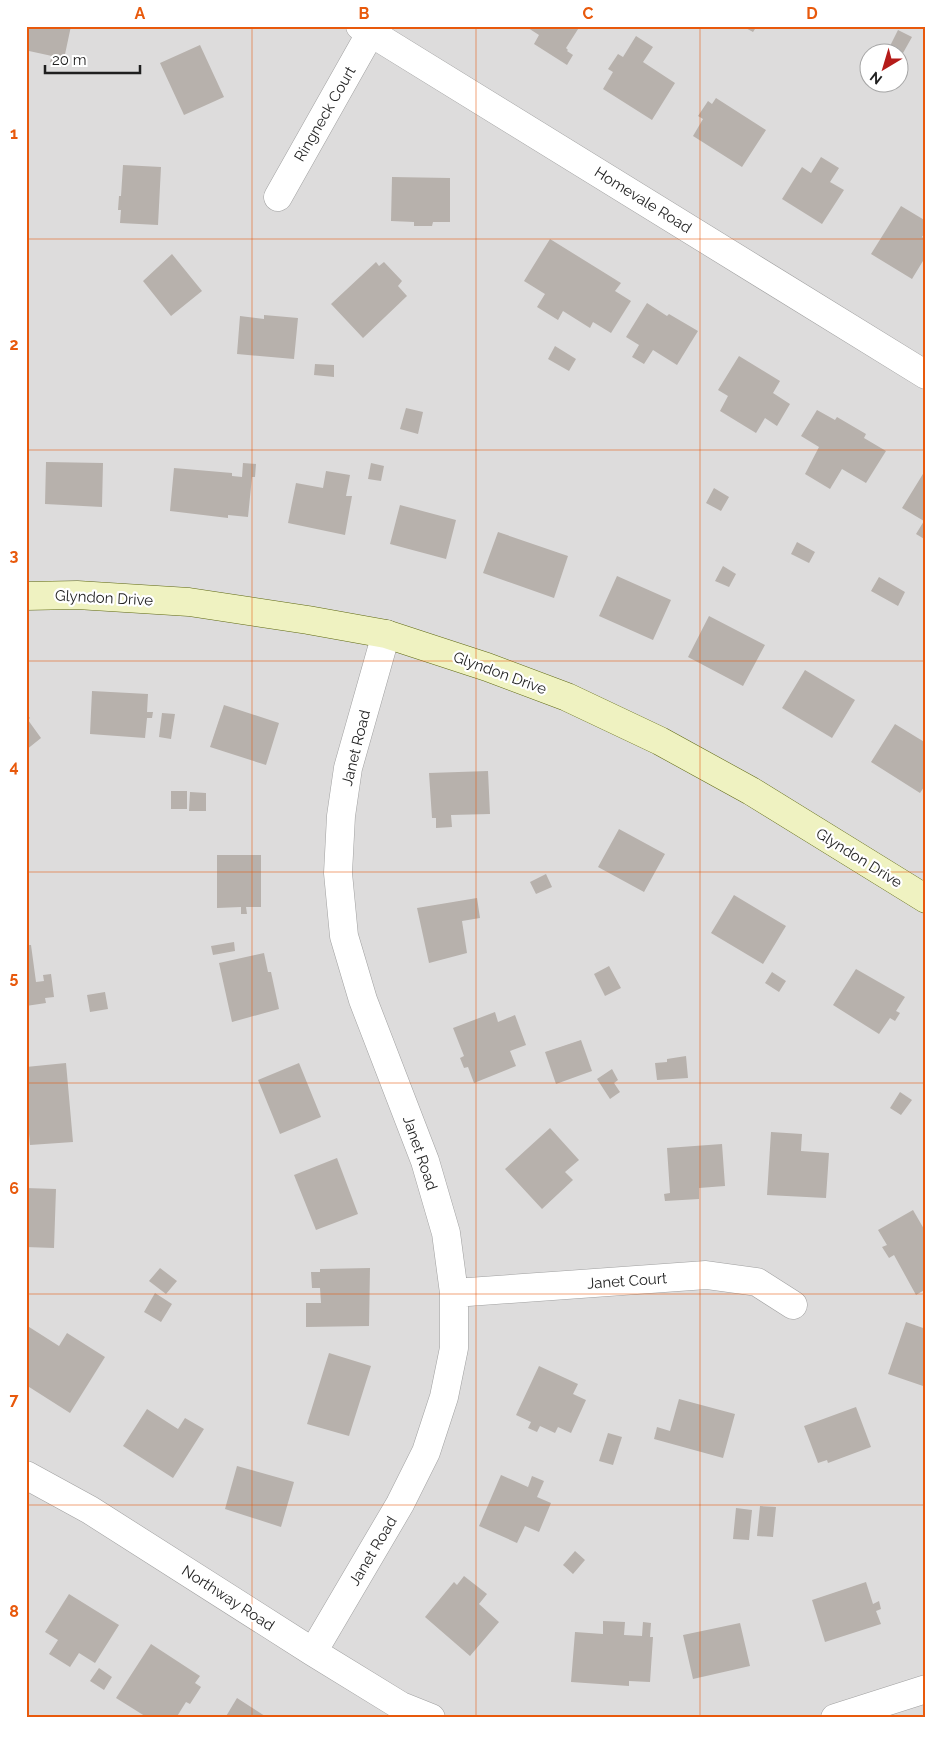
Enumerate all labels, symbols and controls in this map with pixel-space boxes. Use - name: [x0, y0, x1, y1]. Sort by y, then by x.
- text: A: [135, 4, 146, 23]
- text: B: [359, 4, 370, 23]
- text: C: [583, 4, 594, 23]
- text: D: [806, 4, 818, 23]
- scale bar: [45, 42, 140, 74]
- north arrow: [860, 42, 910, 92]
- text: 20 m: [52, 51, 87, 69]
- street label: Ringneck Court: [290, 63, 360, 165]
- text: N: [867, 69, 885, 88]
- text: 1: [10, 124, 18, 143]
- street label: Homevale Road: [591, 163, 695, 237]
- text: 2: [9, 335, 19, 354]
- text: 3: [10, 546, 19, 565]
- street label: Glyndon Drive: [55, 586, 154, 610]
- street label: Glyndon Drive: [451, 648, 549, 698]
- street label: Janet Road: [338, 708, 374, 788]
- text: 4: [9, 757, 19, 776]
- street label: Glyndon Drive: [813, 824, 906, 892]
- text: 5: [10, 968, 19, 987]
- street label: Janet Road: [399, 1113, 441, 1193]
- text: 6: [9, 1179, 19, 1198]
- street label: Janet Court: [586, 1269, 668, 1293]
- text: 7: [10, 1390, 19, 1409]
- street label: Janet Road: [345, 1513, 401, 1589]
- street label: Northway Road: [178, 1561, 278, 1635]
- text: 8: [9, 1602, 19, 1621]

